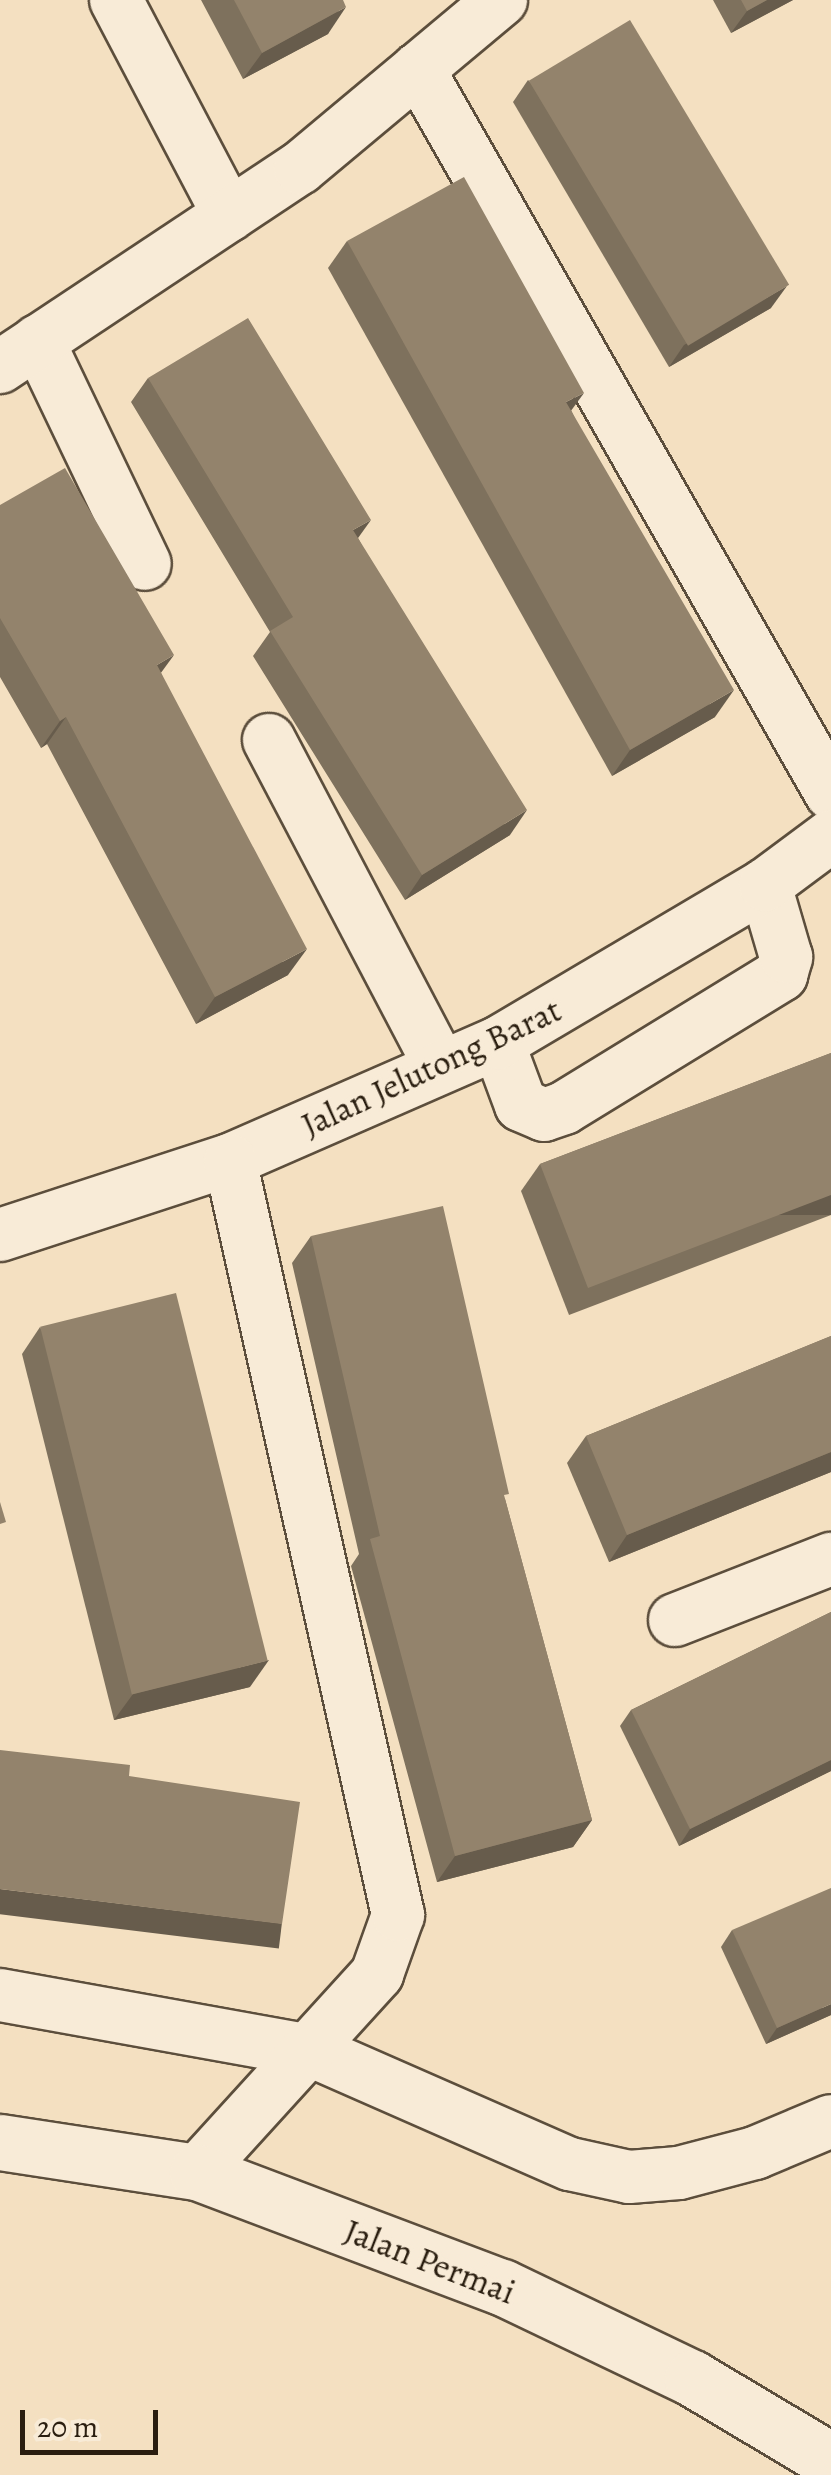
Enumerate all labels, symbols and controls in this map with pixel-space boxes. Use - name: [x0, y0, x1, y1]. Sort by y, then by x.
- street label: Jalan Jelutong Barat: [295, 988, 567, 1146]
- street label: Jalan Permai: [339, 2209, 521, 2313]
- scale bar: [25, 2390, 162, 2452]
- text: 20 m: [37, 2407, 98, 2447]

